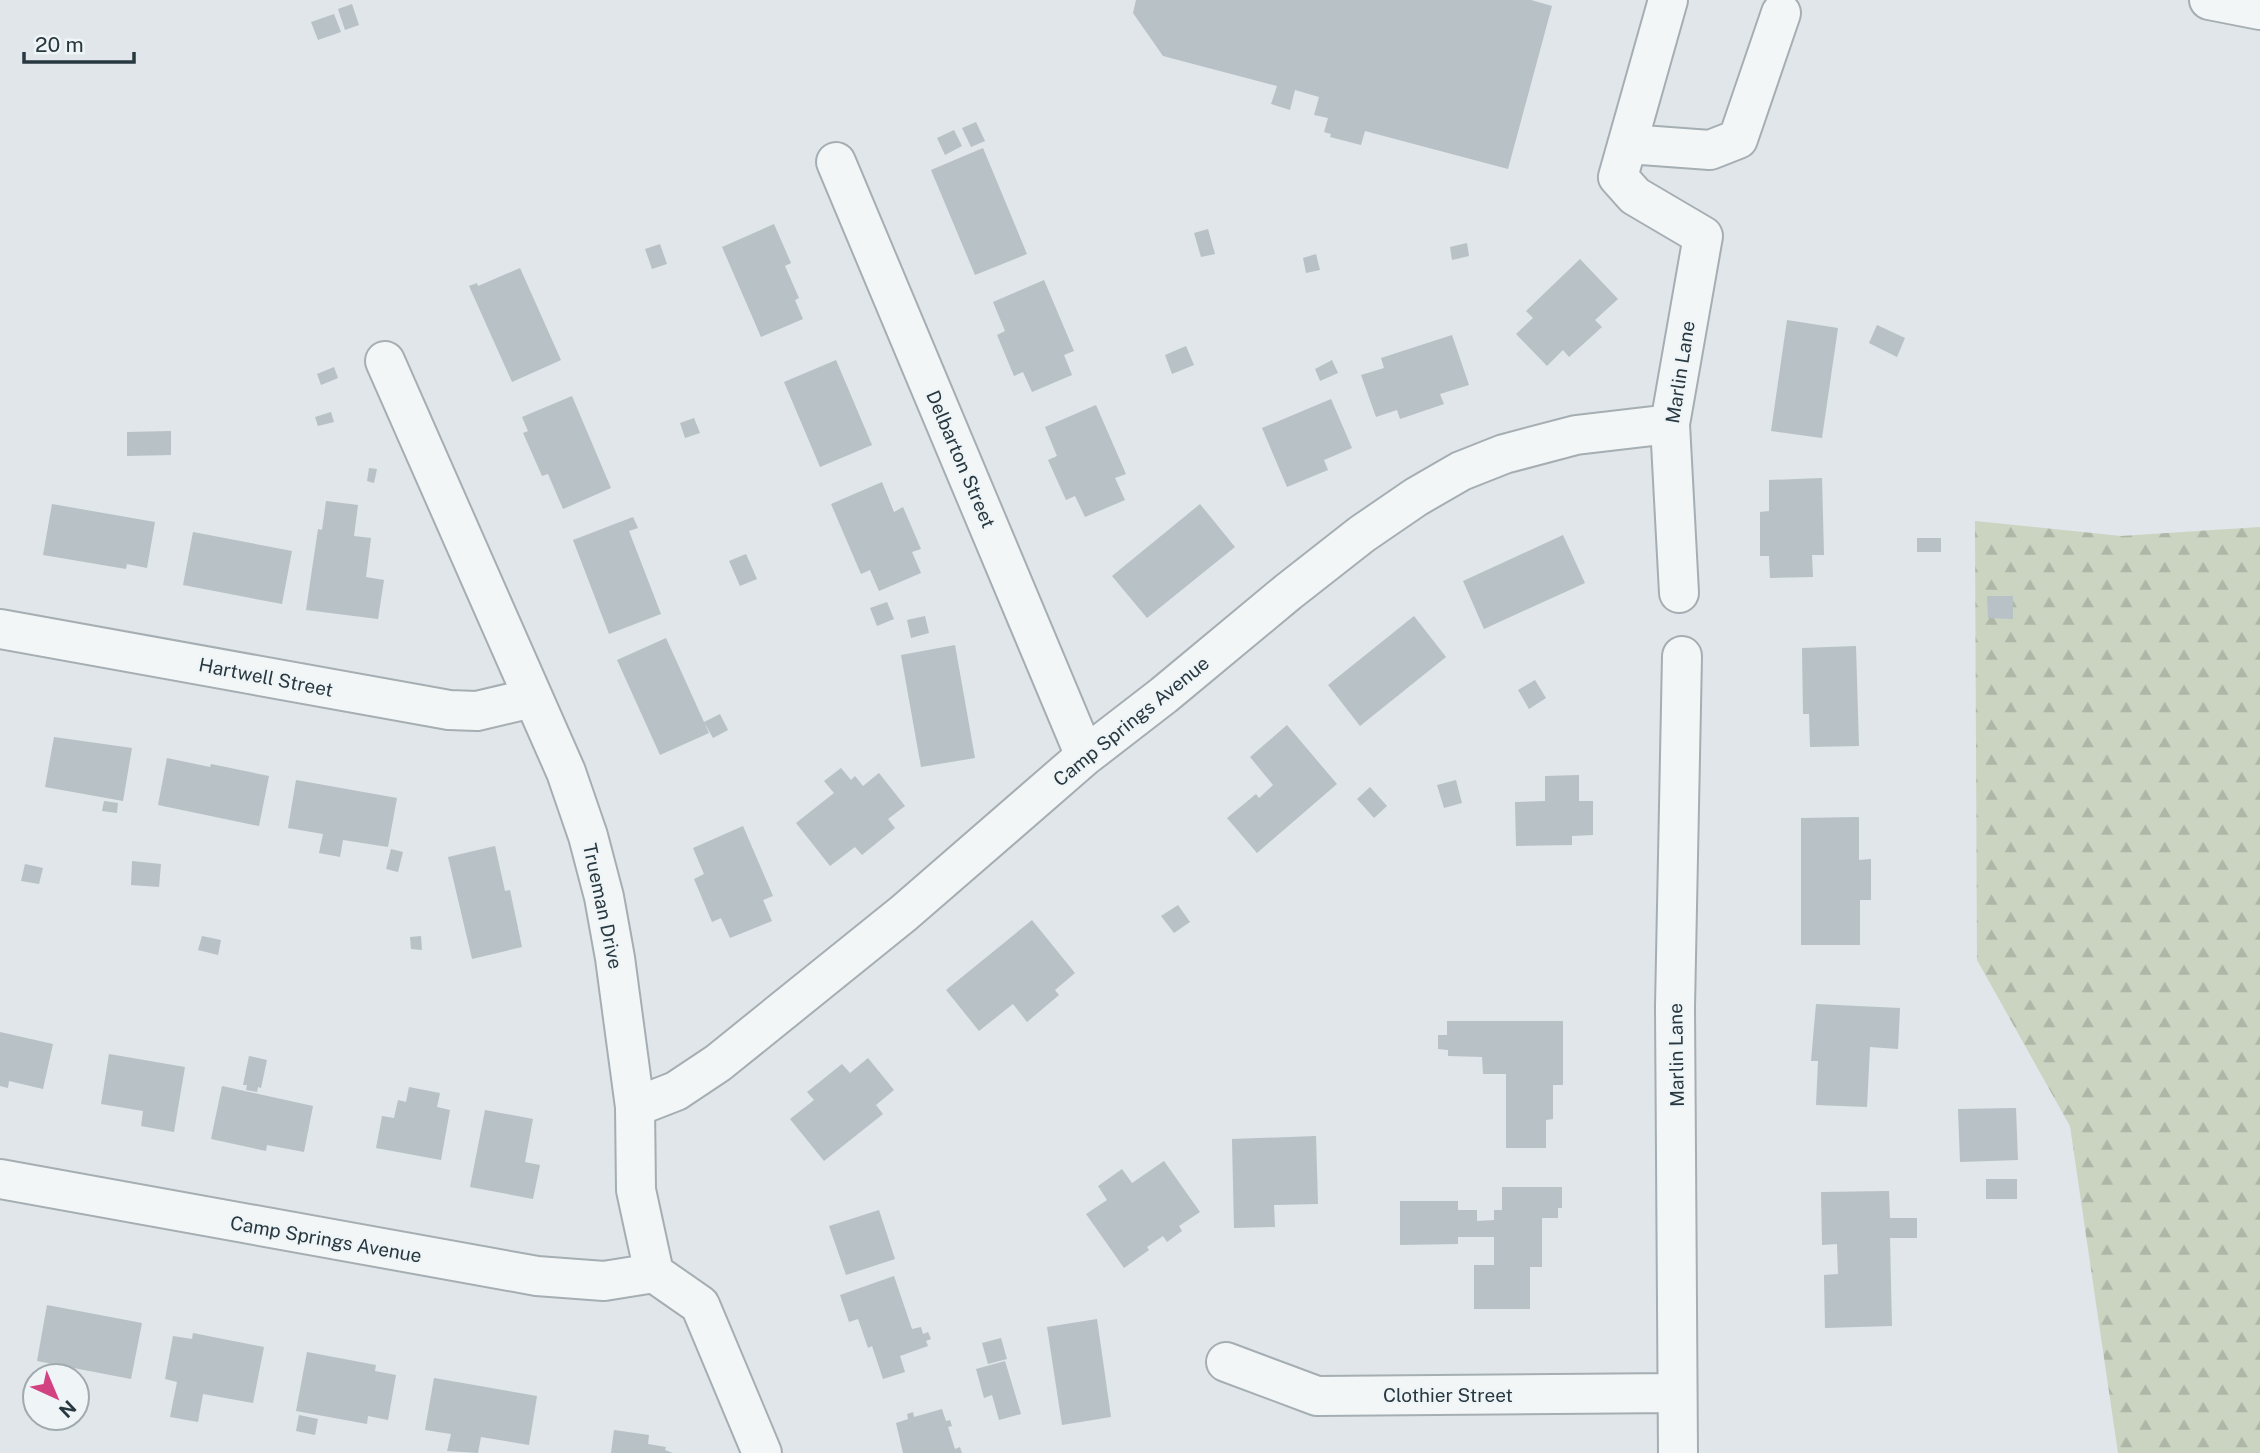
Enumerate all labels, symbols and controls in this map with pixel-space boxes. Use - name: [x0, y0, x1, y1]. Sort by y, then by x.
- scale bar: [24, 21, 135, 65]
- text: 20 m: [35, 32, 84, 57]
- street label: Marlin Lane: [1661, 319, 1699, 425]
- street label: Delbarton Street: [922, 387, 1000, 531]
- street label: Camp Springs Avenue: [1049, 651, 1213, 791]
- street label: Hartwell Street: [197, 653, 335, 701]
- street label: Trueman Drive: [579, 841, 627, 971]
- street label: Marlin Lane: [1664, 1003, 1688, 1107]
- street label: Camp Springs Avenue: [229, 1211, 423, 1267]
- north arrow: [21, 1362, 91, 1432]
- street label: Clothier Street: [1383, 1384, 1513, 1406]
- text: N: [55, 1396, 81, 1422]

